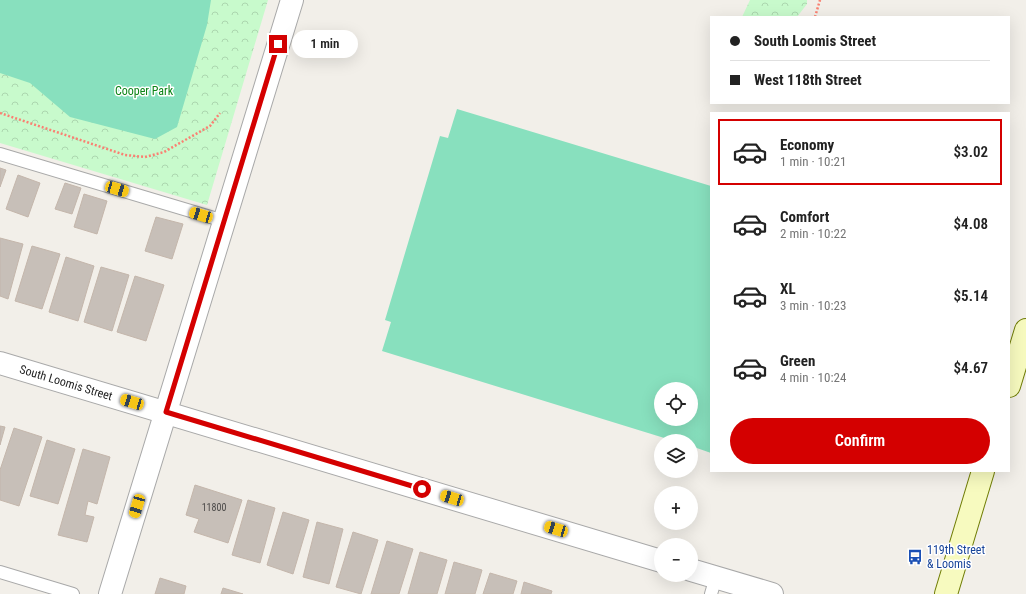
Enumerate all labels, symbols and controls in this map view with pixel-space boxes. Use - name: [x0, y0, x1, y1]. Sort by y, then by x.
- callout: 1 min: [292, 30, 358, 58]
- text: South Loomis Street: [754, 32, 876, 50]
- route end: [269, 35, 287, 53]
- text: 1 min: [311, 36, 339, 51]
- text: West 118th Street: [754, 71, 862, 89]
- park label: Cooper Park: [115, 84, 174, 98]
- icon: car: [732, 134, 768, 170]
- text: Economy: [780, 136, 834, 154]
- text: $3.02: [954, 143, 988, 161]
- text: 1 min · 10:21: [780, 154, 846, 169]
- car: [104, 180, 130, 198]
- car: [188, 206, 214, 224]
- icon: car: [732, 206, 768, 242]
- text: Comfort: [780, 208, 829, 226]
- text: $4.08: [954, 215, 988, 233]
- text: 2 min · 10:22: [780, 226, 846, 241]
- icon: car: [732, 278, 768, 314]
- text: XL: [780, 280, 796, 298]
- text: $5.14: [954, 287, 988, 305]
- text: 3 min · 10:23: [780, 298, 846, 313]
- icon: car: [732, 350, 768, 386]
- text: Green: [780, 352, 815, 370]
- text: $4.67: [954, 359, 988, 377]
- street label: South Loomis Street: [18, 362, 115, 403]
- text: 4 min · 10:24: [780, 370, 846, 385]
- map controls: [654, 382, 698, 582]
- button: locate: [654, 382, 698, 426]
- car: [119, 393, 145, 411]
- button: Confirm: [730, 418, 990, 464]
- button: layers: [654, 434, 698, 478]
- route start: [413, 480, 431, 498]
- button: +: [654, 486, 698, 530]
- car: [439, 489, 465, 507]
- car: [128, 493, 146, 519]
- house number: 11800: [202, 502, 226, 513]
- car: [543, 520, 569, 538]
- button: −: [654, 538, 698, 582]
- place label: 119th Street & Loomis: [927, 543, 985, 571]
- bus stop icon: 119th Street & Loomis: [906, 548, 924, 566]

